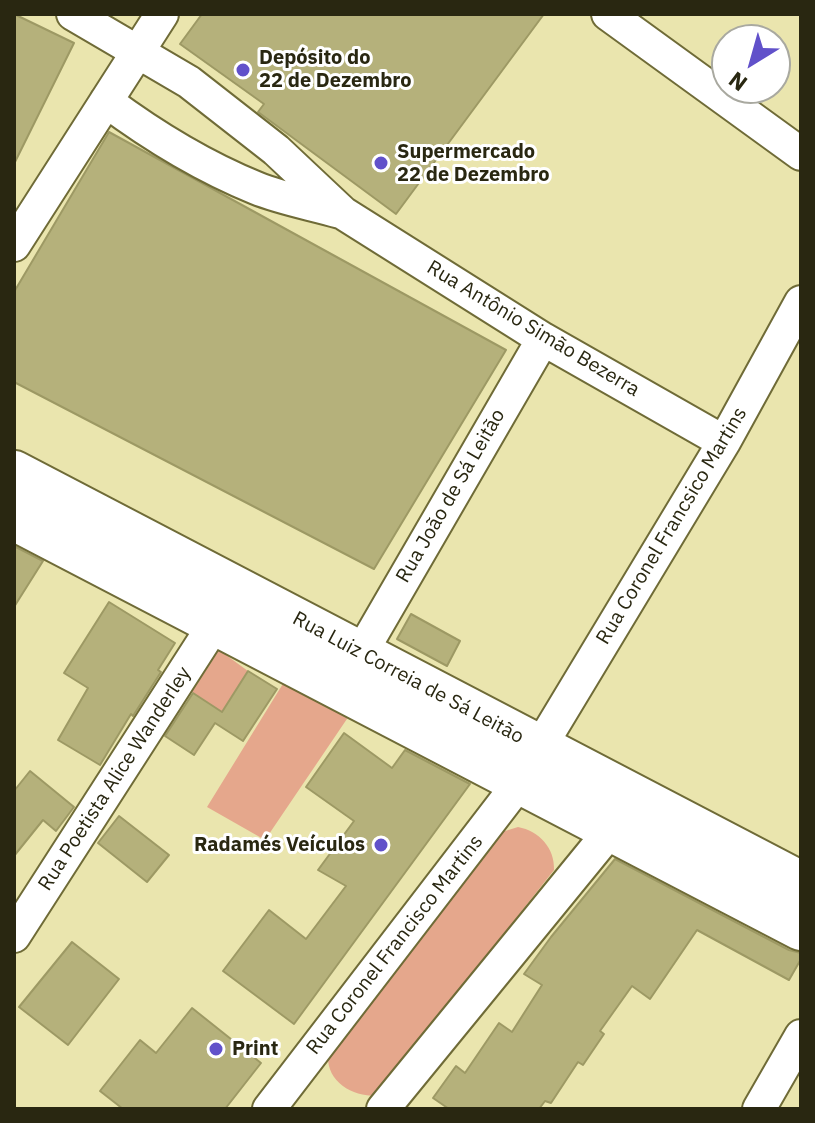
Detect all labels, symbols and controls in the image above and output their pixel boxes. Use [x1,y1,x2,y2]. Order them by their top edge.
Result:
north arrow [711,24,791,104]
place label: Depósito do 22 de Dezembro [259,46,412,93]
marker: Depósito do 22 de Dezembro [234,61,252,79]
text: N [722,66,753,98]
place label: Supermercado 22 de Dezembro [397,140,550,187]
marker: Supermercado 22 de Dezembro [372,154,390,172]
street label: Rua Antônio Simão Bezerra [422,256,644,402]
street label: Rua Coronel Francsico Martins [592,403,752,649]
street label: Rua João de Sá Leitão [391,405,511,587]
street label: Rua Luiz Correia de Sá Leitão [288,607,528,749]
street label: Rua Poetista Alice Wanderley [34,662,196,896]
street label: Rua Coronel Francisco Martins [302,830,488,1060]
place label: Radamés Veículos [194,833,365,857]
marker: Radamés Veículos [372,836,390,854]
place label: Print [232,1037,278,1061]
marker: Print [207,1040,225,1058]

